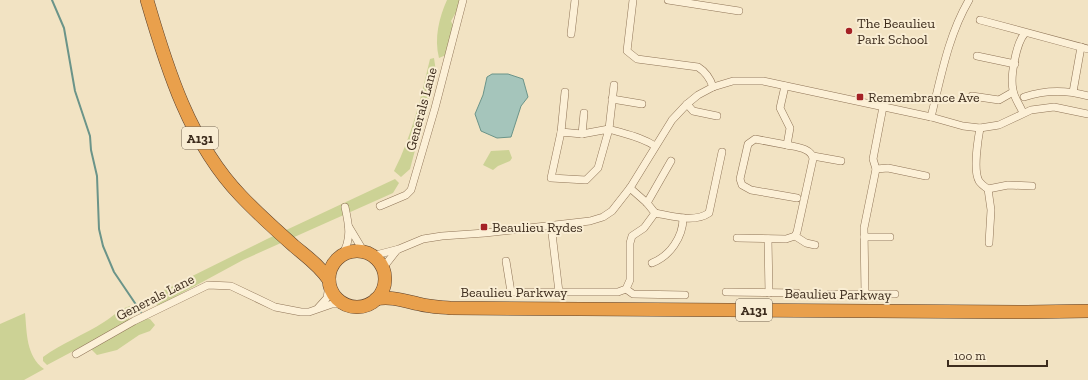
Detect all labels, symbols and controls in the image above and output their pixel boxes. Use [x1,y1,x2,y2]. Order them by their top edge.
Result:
place label: The Beaulieu Park School [857,15,935,48]
marker: The Beaulieu Park School [844,26,854,36]
street label: Generals Lane [402,65,441,153]
place label: Remembrance Ave [868,89,980,106]
marker: Remembrance Ave [855,92,865,102]
road number: A131 [182,127,218,149]
place label: Beaulieu Rydes [492,219,583,236]
marker: Beaulieu Rydes [479,222,489,232]
street label: Generals Lane [113,270,198,324]
street label: Beaulieu Parkway [460,284,568,301]
street label: Beaulieu Parkway [784,285,892,304]
road number: A131 [736,299,772,321]
scale bar [948,342,1047,368]
text: 100 m [954,349,986,363]

